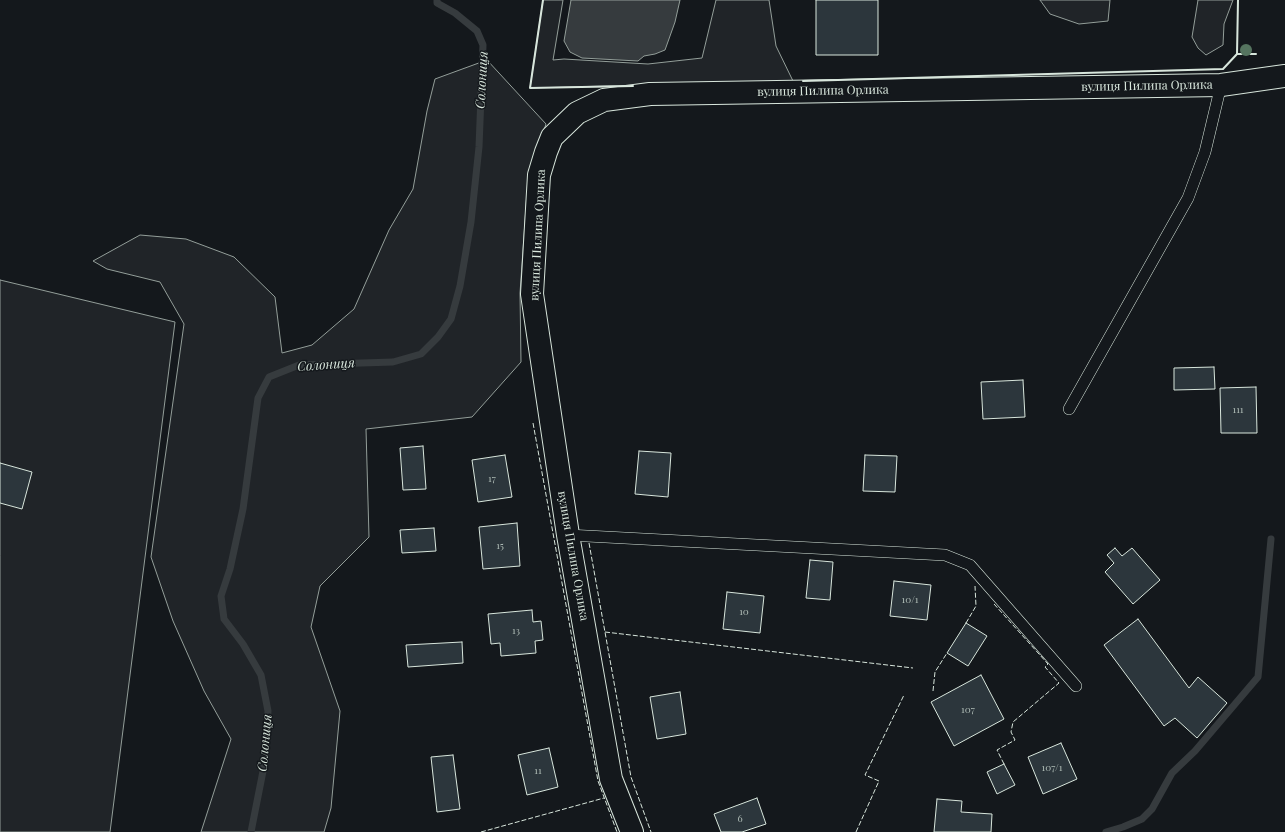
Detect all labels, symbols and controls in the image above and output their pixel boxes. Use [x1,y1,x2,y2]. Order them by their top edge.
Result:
water label: Солониця [473,51,491,109]
street label: вулиця Пилипа Орлика [1081,78,1213,94]
street label: вулиця Пилипа Орлика [757,83,889,99]
street label: вулиця Пилипа Орлика [527,169,549,301]
water label: Солониця [297,355,355,375]
house number: 111 [1232,404,1244,416]
house number: 17 [488,473,496,485]
street label: вулиця Пилипа Орлика [554,490,592,622]
house number: 15 [496,540,504,552]
house number: 10/1 [901,594,919,606]
house number: 10 [739,606,749,618]
house number: 13 [512,625,520,637]
house number: 107 [961,704,975,716]
water label: Солониця [255,714,275,772]
house number: 107/1 [1041,762,1063,774]
house number: 11 [534,765,542,777]
house number: 6 [737,813,743,825]

